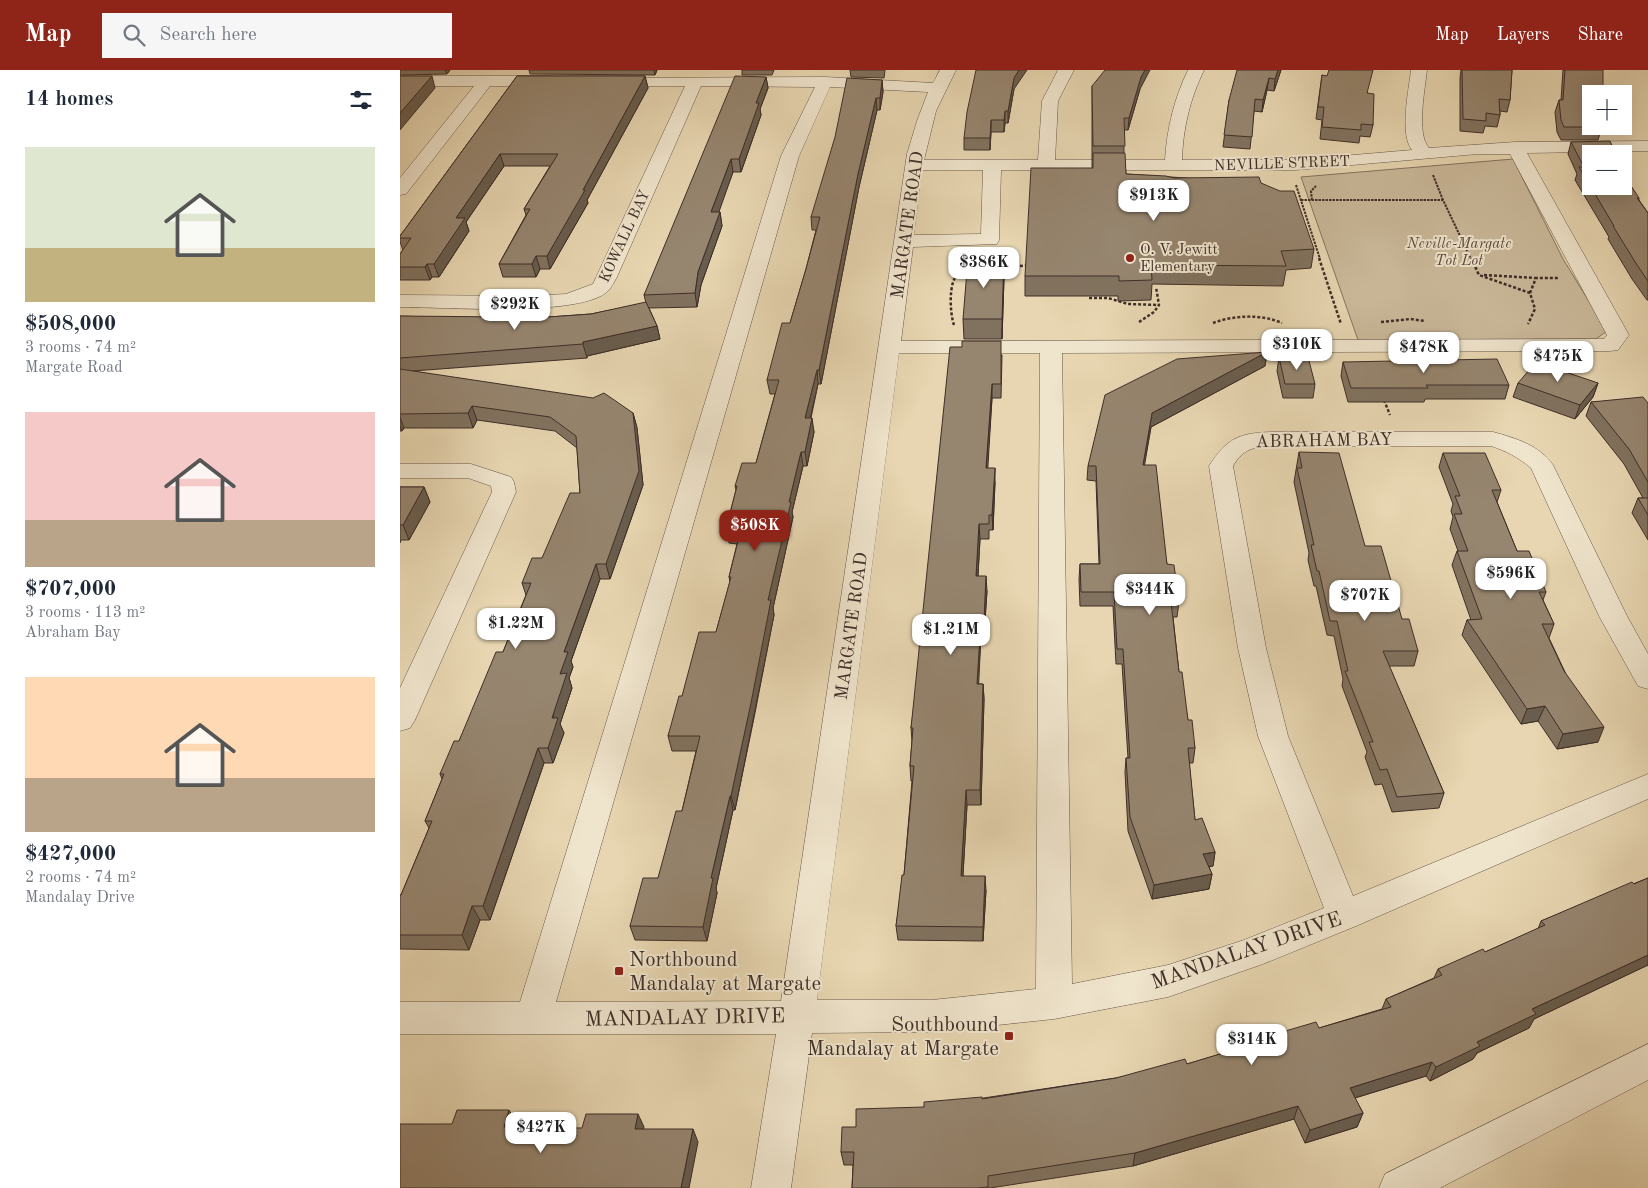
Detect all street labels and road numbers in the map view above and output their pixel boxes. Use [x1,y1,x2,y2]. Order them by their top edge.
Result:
street label: MARGATE ROAD [889,150,927,300]
street label: NEVILLE STREET [1214,155,1350,174]
street label: KOWALL BAY [597,188,653,285]
street label: ABRAHAM BAY [1255,431,1393,451]
street label: MARGATE ROAD [833,551,871,701]
street label: MANDALAY DRIVE [1148,909,1344,994]
street label: MANDALAY DRIVE [585,1006,785,1031]

